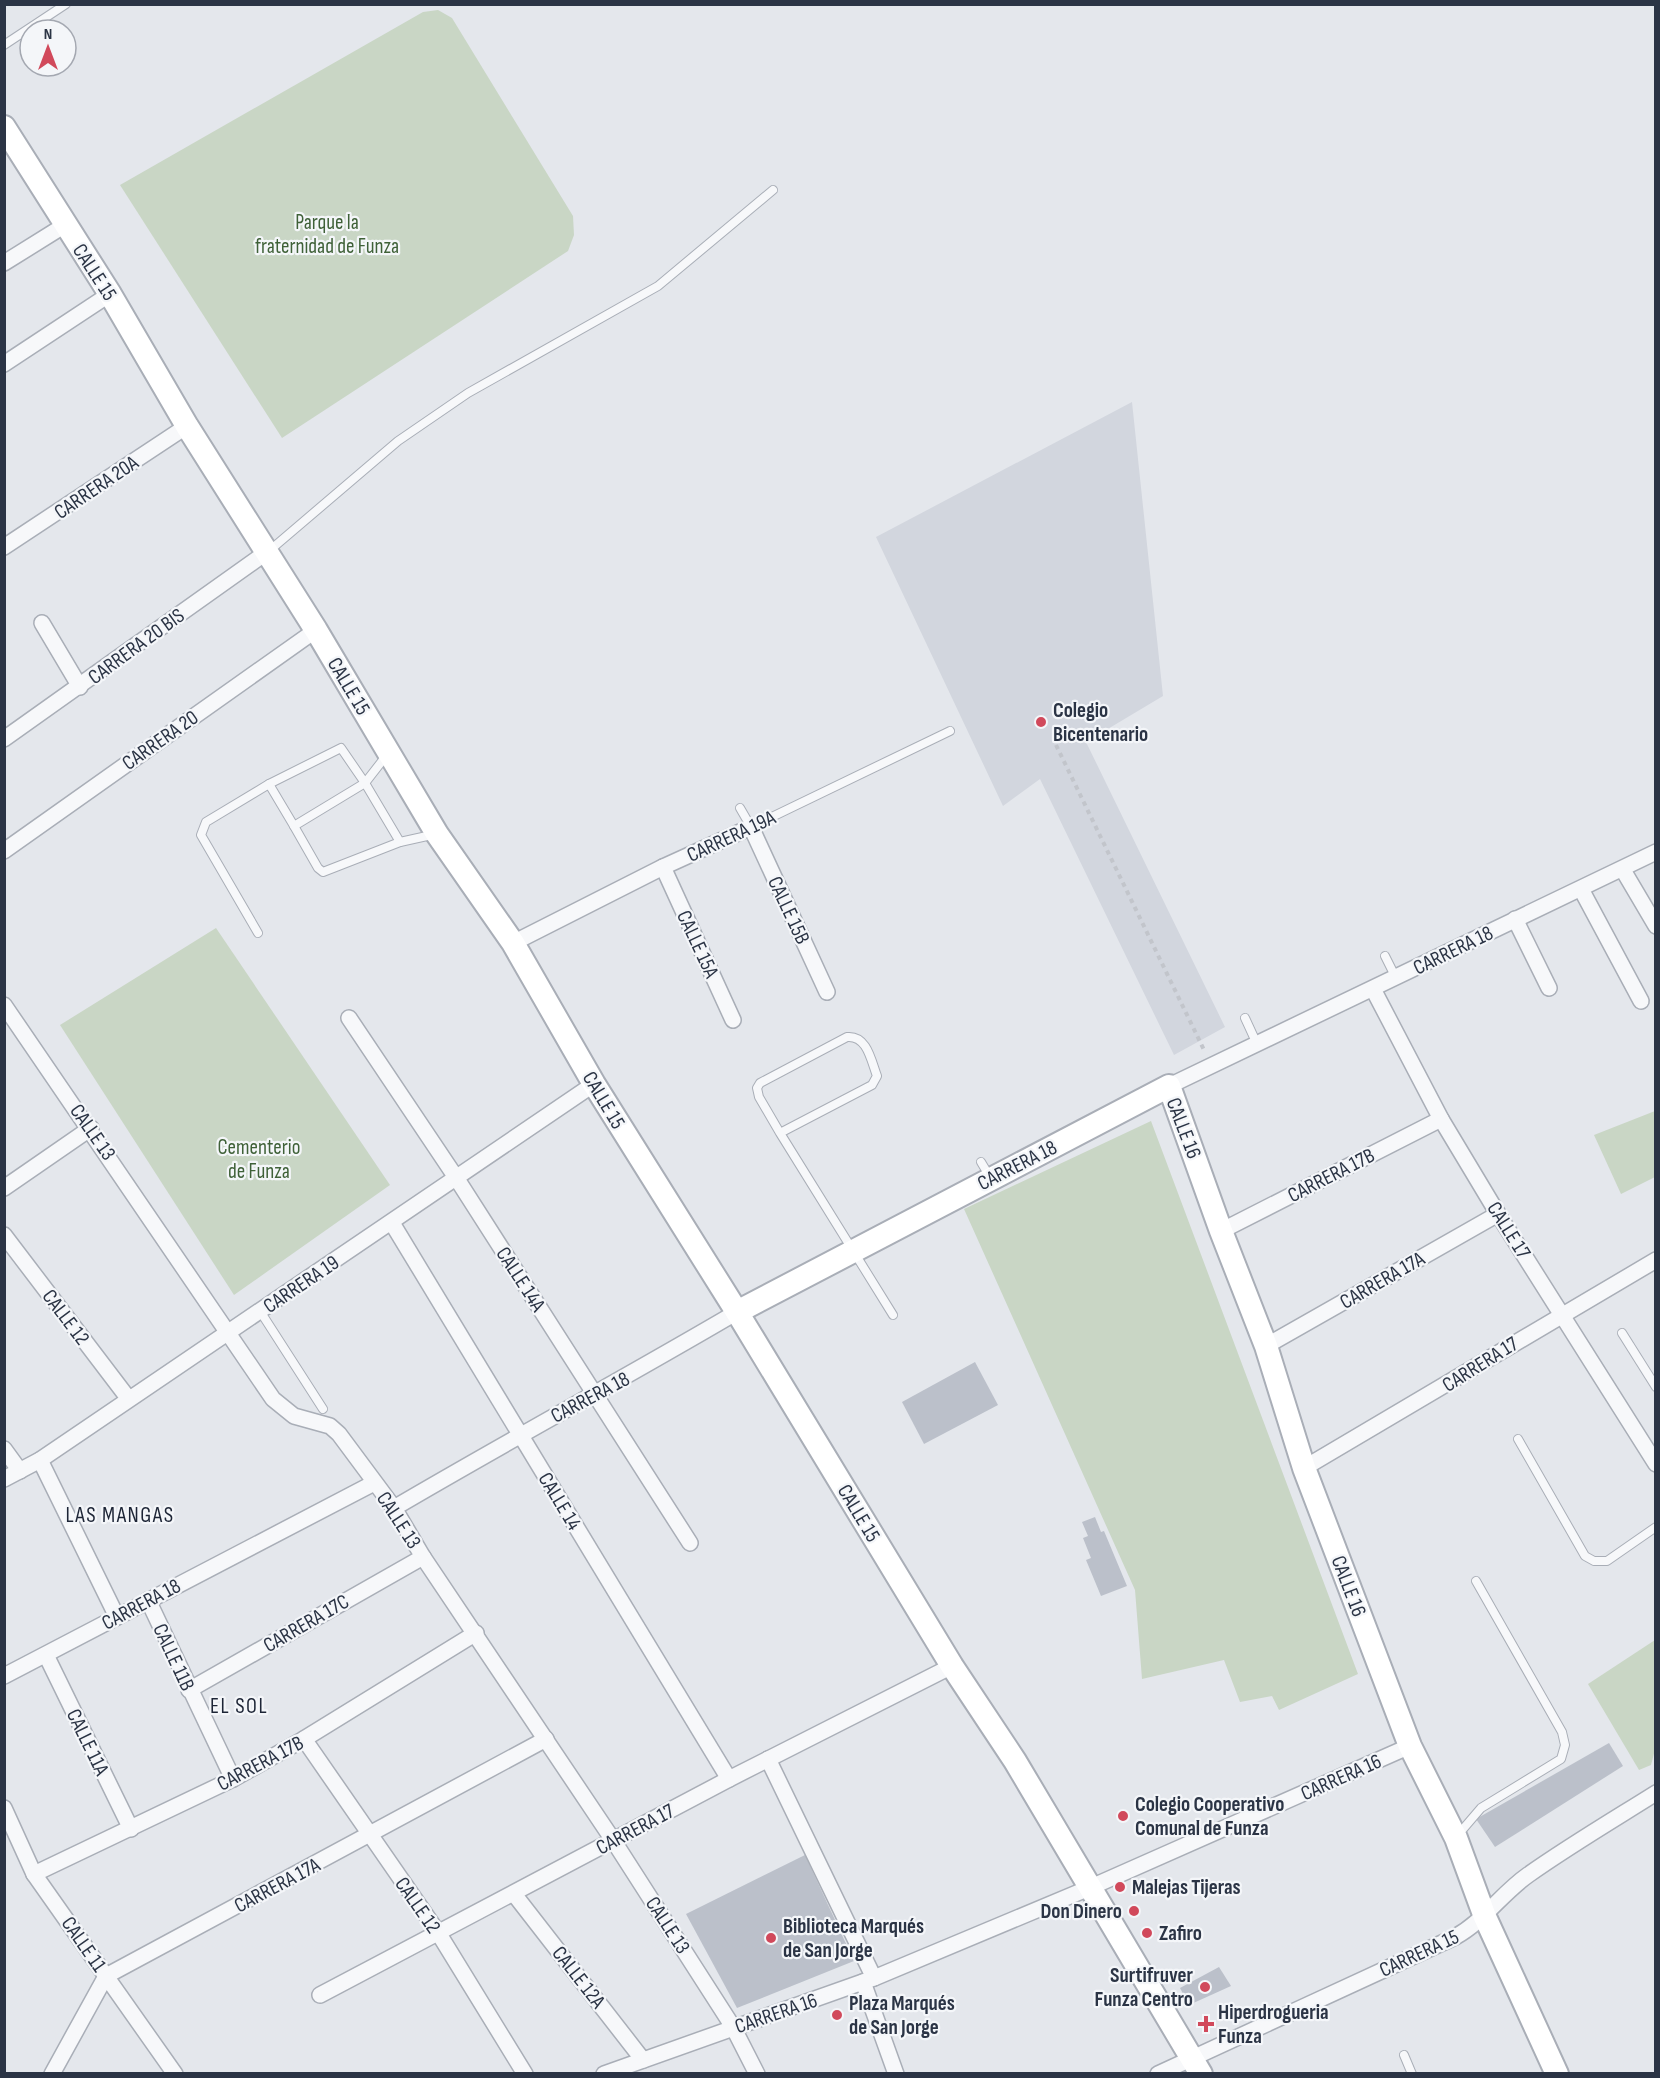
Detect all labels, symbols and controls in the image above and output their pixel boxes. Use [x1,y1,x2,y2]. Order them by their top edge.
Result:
north arrow [18,18,78,78]
text: N [44,25,52,44]
park label: Parque la fraternidad de Funza [255,210,399,259]
street label: CALLE 15 [67,239,122,305]
street label: CARRERA 20A [50,450,144,525]
street label: CARRERA 20 BIS [83,603,189,690]
street label: CALLE 15 [322,653,375,719]
place label: Colegio Bicentenario [1053,698,1148,747]
street label: CARRERA 20 [117,705,203,776]
marker: Colegio Bicentenario [1034,715,1048,729]
street label: CARRERA 19A [683,805,780,868]
street label: CALLE 15B [762,872,815,948]
street label: CALLE 15A [671,907,724,983]
street label: CARRERA 18 [1409,920,1497,980]
street label: CALLE 15 [577,1067,630,1133]
street label: CALLE 16 [1161,1094,1207,1162]
street label: CALLE 13 [64,1099,121,1165]
park label: Cementerio de Funza [218,1135,300,1184]
street label: CARRERA 18 [973,1135,1061,1196]
street label: CARRERA 17B [1284,1143,1379,1208]
street label: CALLE 17 [1481,1197,1536,1264]
street label: CALLE 14A [491,1242,551,1317]
street label: CARRERA 17A [1336,1246,1430,1315]
street label: CARRERA 19 [259,1250,344,1319]
street label: CALLE 12 [37,1285,95,1350]
street label: CARRERA 17 [1438,1331,1523,1398]
street label: CARRERA 18 [547,1366,634,1429]
street label: CALLE 14 [533,1468,587,1535]
street label: CALLE 15 [832,1480,885,1546]
street label: CALLE 13 [371,1487,426,1553]
district label: LAS MANGAS [65,1502,175,1529]
street label: CALLE 16 [1326,1552,1372,1620]
street label: CARRERA 18 [98,1573,185,1636]
street label: CARRERA 17C [259,1589,354,1658]
street label: CALLE 11B [147,1620,200,1695]
district label: EL SOL [210,1693,268,1720]
street label: CALLE 11A [61,1705,115,1780]
street label: CARRERA 17B [213,1730,308,1797]
street label: CARRERA 16 [1297,1749,1385,1806]
place label: Colegio Cooperativo Comunal de Funza [1135,1792,1284,1841]
street label: CARRERA 17 [592,1798,679,1860]
marker: Colegio Cooperativo Comunal de Funza [1116,1809,1130,1823]
street label: CARRERA 17A [230,1852,325,1918]
street label: CALLE 12 [389,1872,446,1938]
place label: Malejas Tijeras [1132,1875,1241,1900]
marker: Malejas Tijeras [1113,1880,1127,1894]
street label: CALLE 13 [640,1892,695,1958]
place label: Don Dinero [1040,1899,1122,1924]
marker: Don Dinero [1127,1904,1141,1918]
street label: CALLE 11 [56,1912,112,1977]
place label: Biblioteca Marqués de San Jorge [783,1914,924,1963]
place label: Zafiro [1159,1921,1202,1946]
street label: CARRERA 15 [1375,1924,1463,1983]
marker: Zafiro [1140,1926,1154,1940]
marker: Biblioteca Marqués de San Jorge [764,1931,778,1945]
street label: CALLE 12A [547,1941,611,2014]
place label: Surtifruver Funza Centro [1095,1963,1193,2012]
marker: Surtifruver Funza Centro [1198,1980,1212,1994]
street label: CARRERA 16 [732,1988,821,2039]
place label: Plaza Marqués de San Jorge [849,1991,955,2040]
place label: Hiperdrogueria Funza [1218,2000,1329,2049]
marker: Plaza Marqués de San Jorge [830,2008,844,2022]
marker: Hiperdrogueria Funza [1199,2017,1213,2031]

